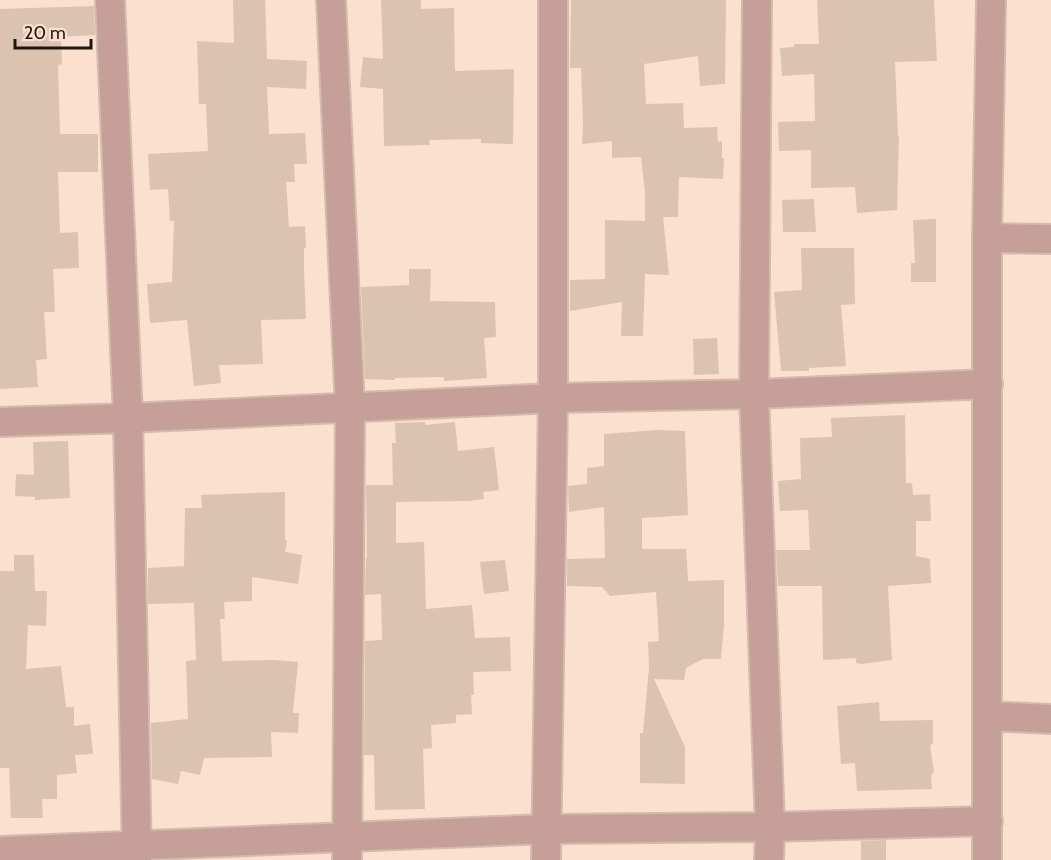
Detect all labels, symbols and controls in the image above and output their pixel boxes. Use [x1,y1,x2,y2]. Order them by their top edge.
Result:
scale bar [15,12,92,50]
text: 20 m [24,22,66,44]

